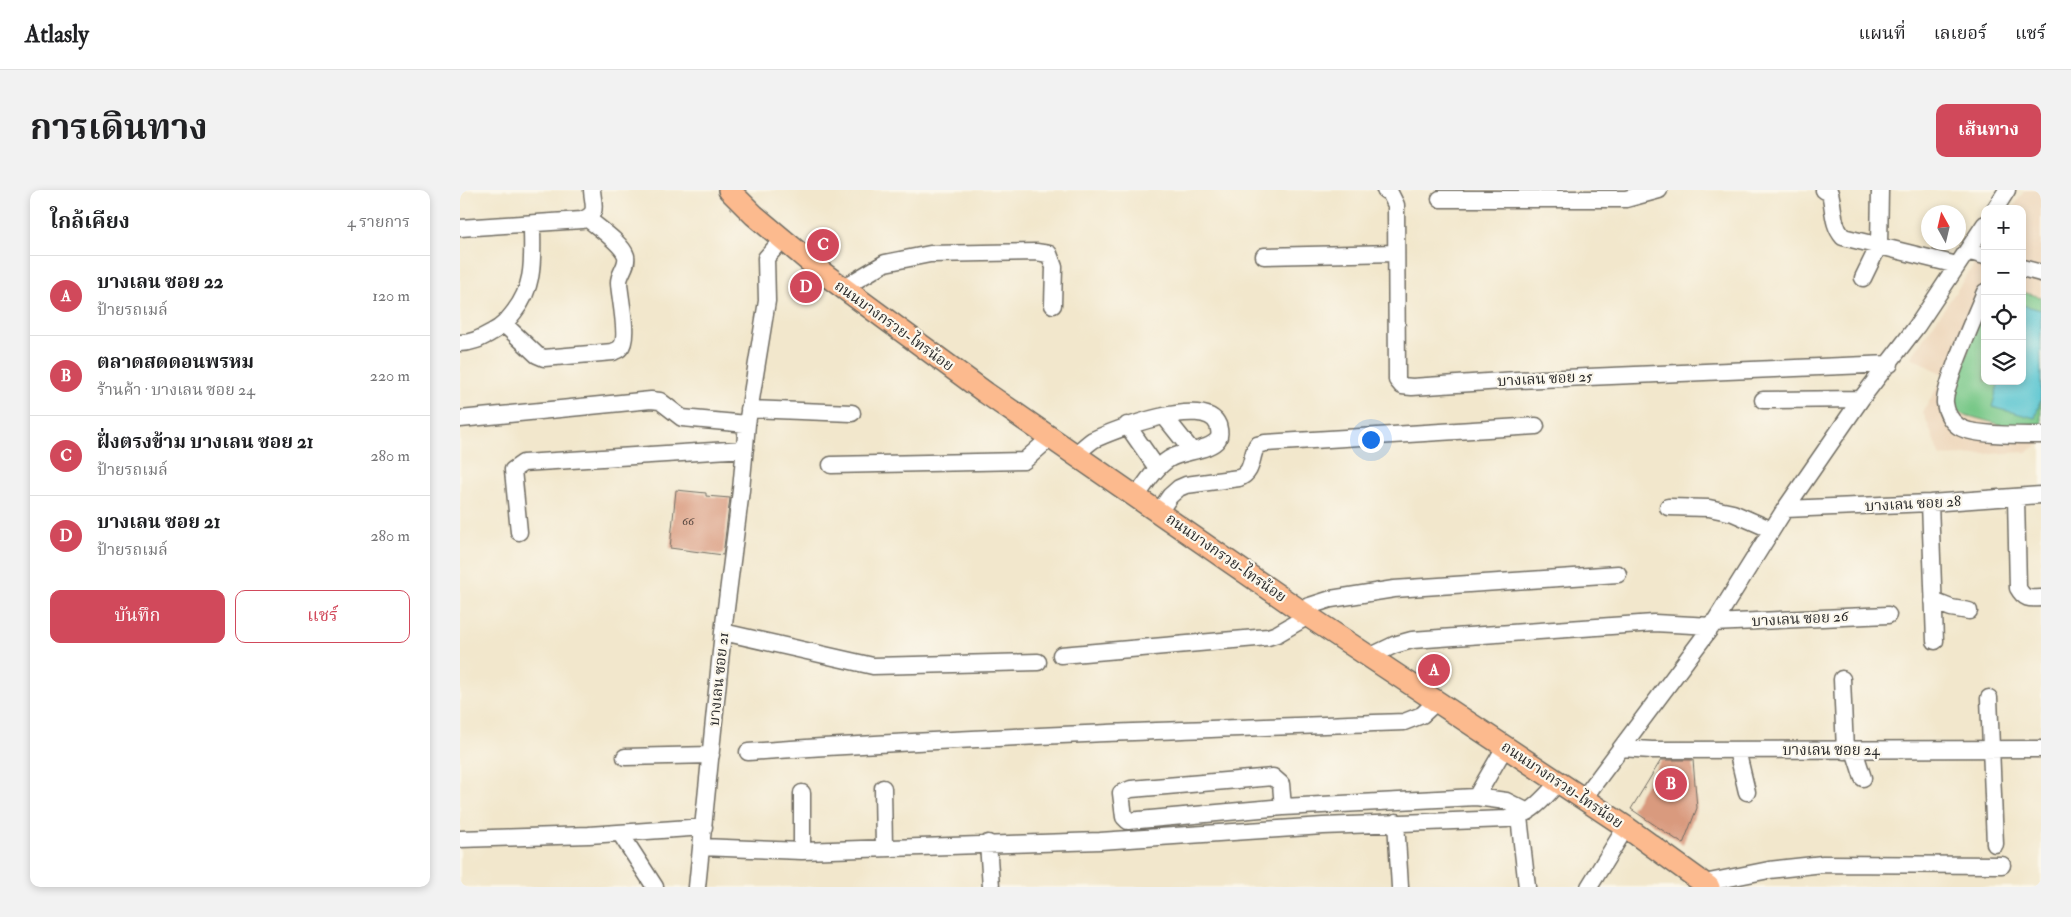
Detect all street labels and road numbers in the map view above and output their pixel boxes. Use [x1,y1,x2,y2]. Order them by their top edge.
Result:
street label: ถนนบางกรวย-ไทรน้อย [831,275,959,376]
street label: บางเลน ซอย 25 [1497,367,1594,391]
street label: บางเลน ซอย 28 [1865,492,1961,516]
street label: ถนนบางกรวย-ไทรน้อย [1162,508,1291,607]
street label: บางเลน ซอย 26 [1751,607,1850,631]
street label: บางเลน ซอย 21 [705,631,733,727]
street label: ถนนบางกรวย-ไทรน้อย [1497,736,1628,833]
street label: บางเลน ซอย 24 [1782,741,1880,760]

